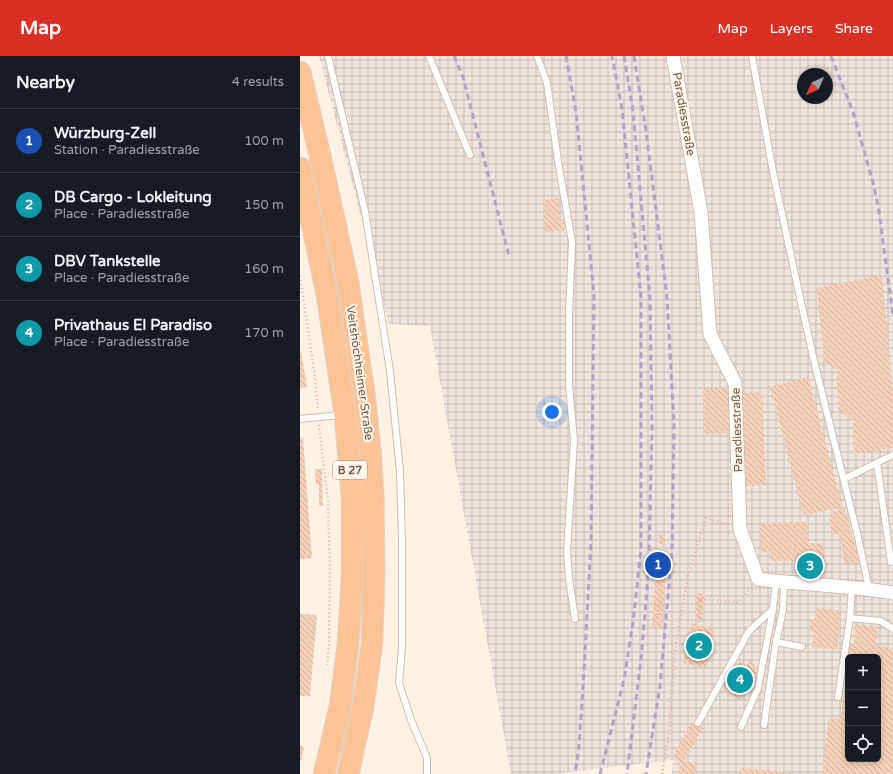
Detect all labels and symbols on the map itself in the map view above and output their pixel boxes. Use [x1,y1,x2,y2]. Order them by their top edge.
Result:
north arrow [797,68,833,104]
street label: Paradiesstraße [670,71,698,157]
street label: Veitshöchheimer Straße [344,305,376,441]
street label: Paradiesstraße [729,387,745,473]
your location [542,402,562,422]
road number: B 27 [333,461,367,479]
pin: 1 [645,550,671,580]
pin: 3 [797,551,823,581]
pin: 2 [686,631,712,661]
pin: 4 [727,665,753,695]

